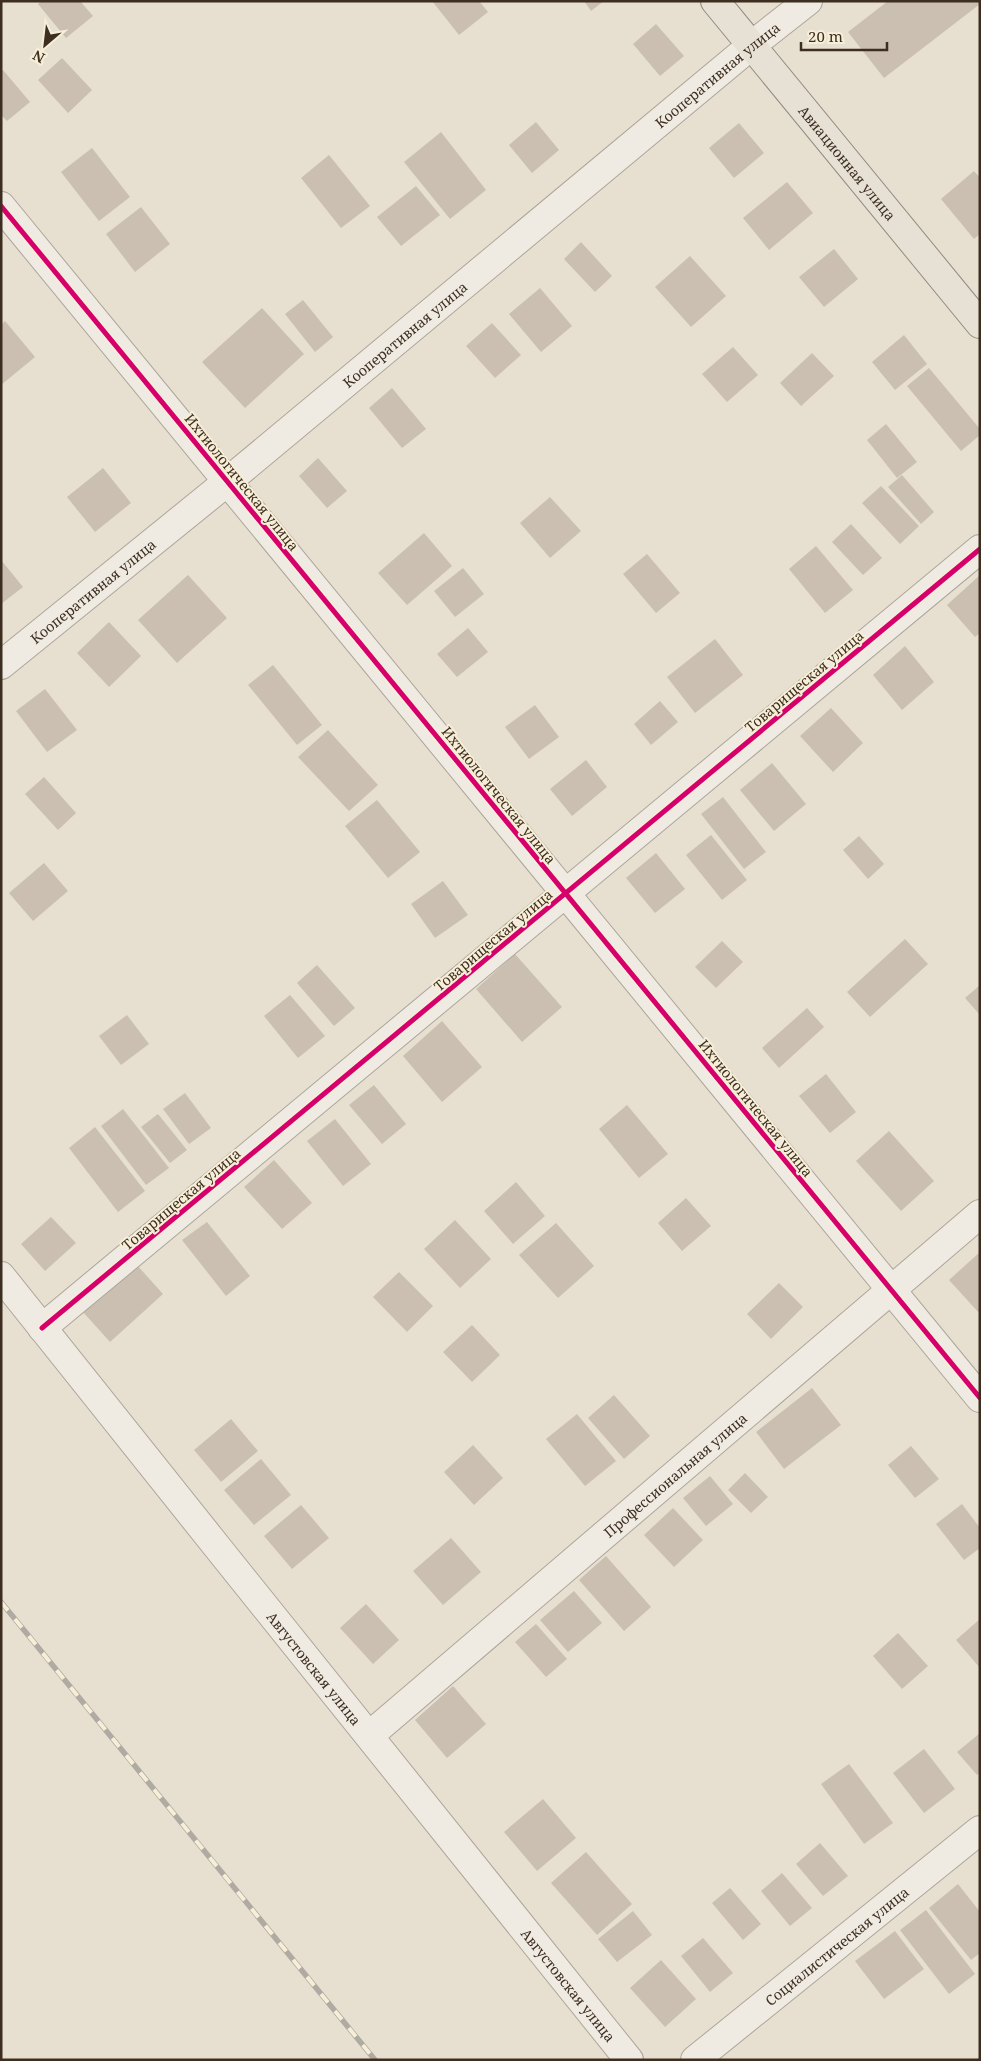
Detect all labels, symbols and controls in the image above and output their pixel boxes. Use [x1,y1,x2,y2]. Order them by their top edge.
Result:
street label: Кооперативная улица [650,17,783,132]
north arrow [20,20,70,70]
scale bar [801,20,887,52]
text: 20 m [808,26,843,46]
text: N [29,46,48,68]
street label: Авиационная улица [795,101,900,224]
street label: Кооперативная улица [338,277,471,391]
street label: Ихтиологическая улица [181,409,303,555]
street label: Кооперативная улица [26,534,160,647]
street label: Товарищеская улица [741,626,867,736]
street label: Ихтиологическая улица [438,722,560,868]
street label: Товарищеская улица [430,885,556,995]
street label: Ихтиологическая улица [695,1035,817,1181]
street label: Товарищеская улица [118,1144,244,1254]
street label: Профессиональная улица [599,1408,751,1541]
street label: Августовская улица [263,1607,366,1729]
street label: Социалистическая улица [761,1882,912,2009]
street label: Августовская улица [517,1924,620,2045]

